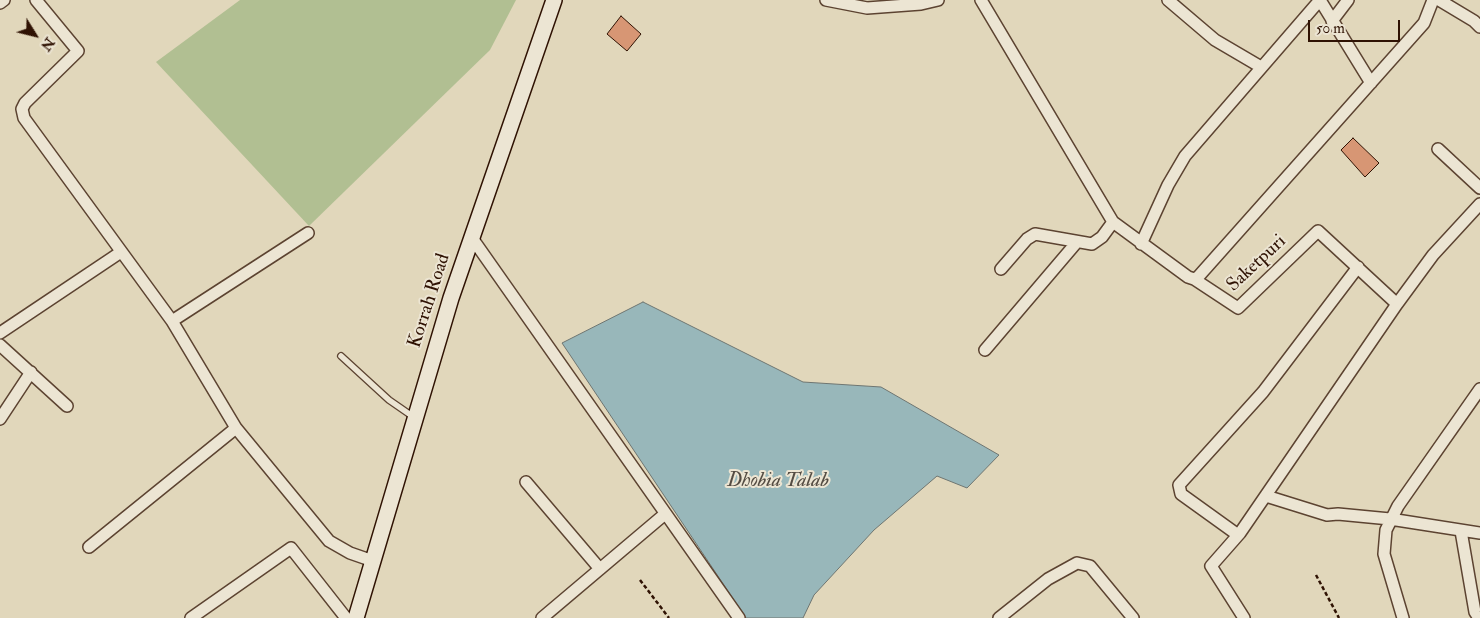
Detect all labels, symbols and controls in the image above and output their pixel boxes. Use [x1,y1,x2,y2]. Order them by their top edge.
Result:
north arrow [10,10,60,60]
scale bar [1310,10,1402,42]
text: 50 m [1316,19,1345,38]
text: N [37,34,58,54]
street label: Saketpuri [1223,231,1291,297]
street label: Korrah Road [404,251,456,351]
water label: Dhobia Talab [727,470,829,494]

